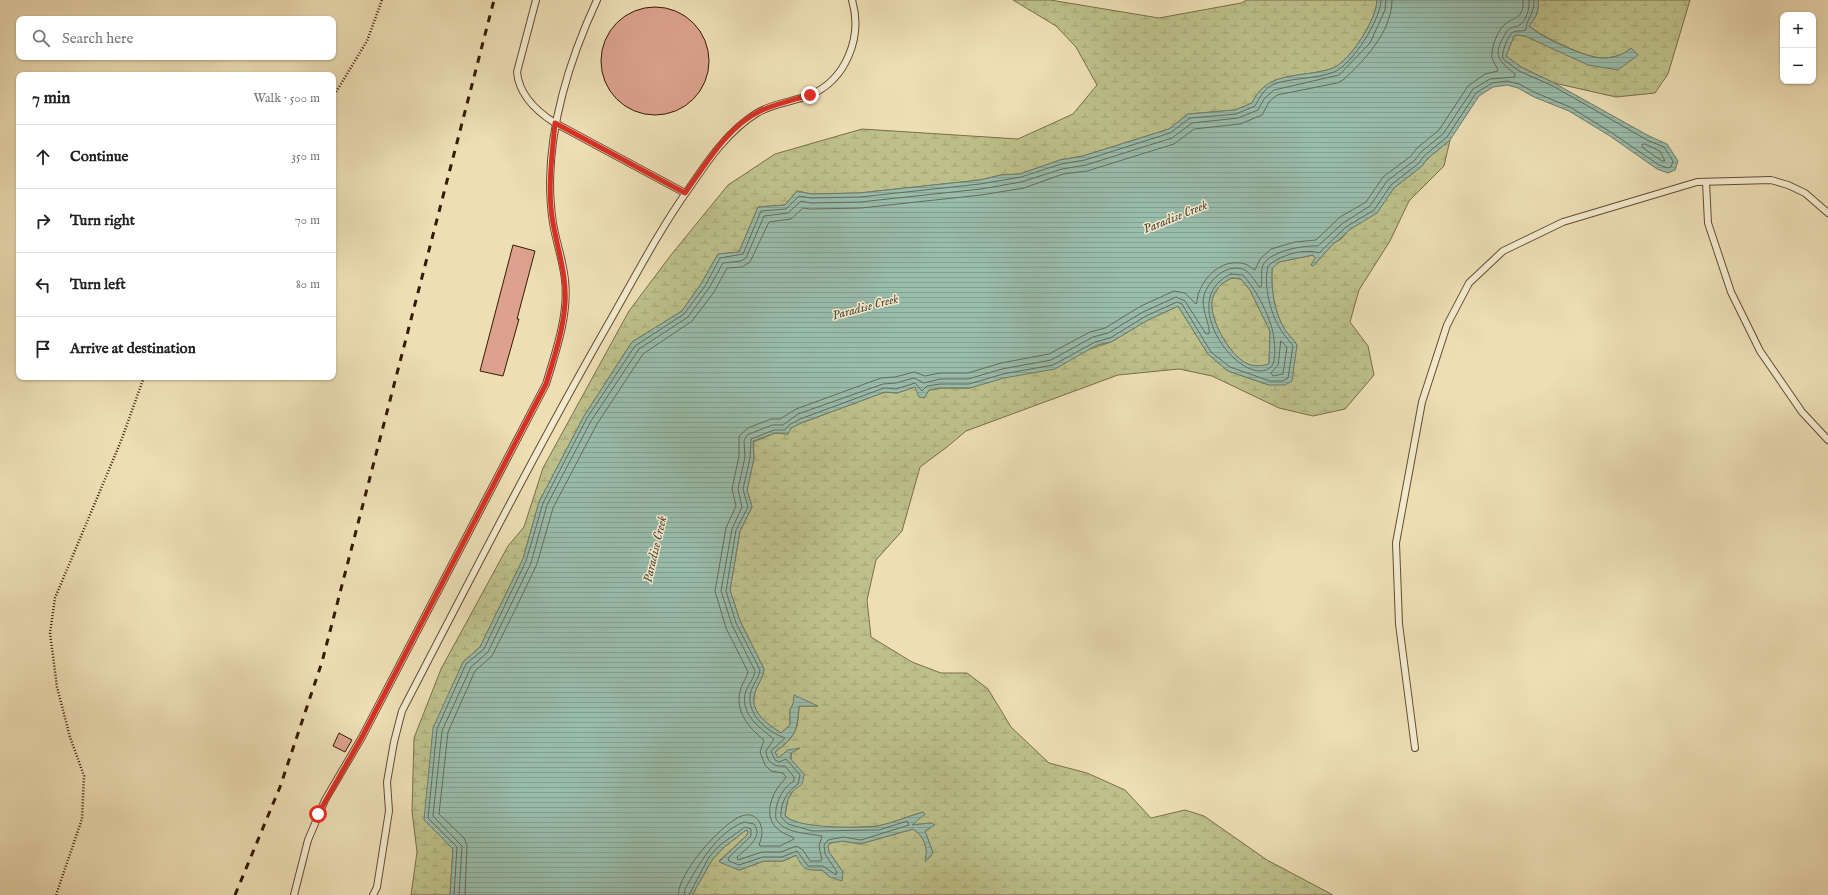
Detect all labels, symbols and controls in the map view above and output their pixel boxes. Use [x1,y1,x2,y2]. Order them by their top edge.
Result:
map controls [1780,12,1816,84]
button: + [1780,12,1816,48]
search box [16,16,336,60]
icon: search [30,27,52,49]
text: Search here [62,29,133,48]
button: − [1780,48,1816,84]
route end [801,86,819,104]
text: 7 min [32,88,70,109]
text: Walk · 500 m [253,90,320,107]
icon: ahead [32,146,54,168]
text: Continue [70,147,128,166]
text: 350 m [291,148,320,165]
water label: Paradise Creek [1141,196,1211,238]
icon: right [32,210,54,232]
text: Turn right [70,211,135,230]
text: 70 m [295,212,320,229]
icon: left [32,274,54,296]
text: Turn left [70,275,126,294]
text: 80 m [296,276,320,293]
water label: Paradise Creek [830,290,901,324]
icon: arrive [32,338,54,360]
text: Arrive at destination [70,339,196,358]
water label: Paradise Creek [640,514,672,584]
route start [309,805,327,823]

